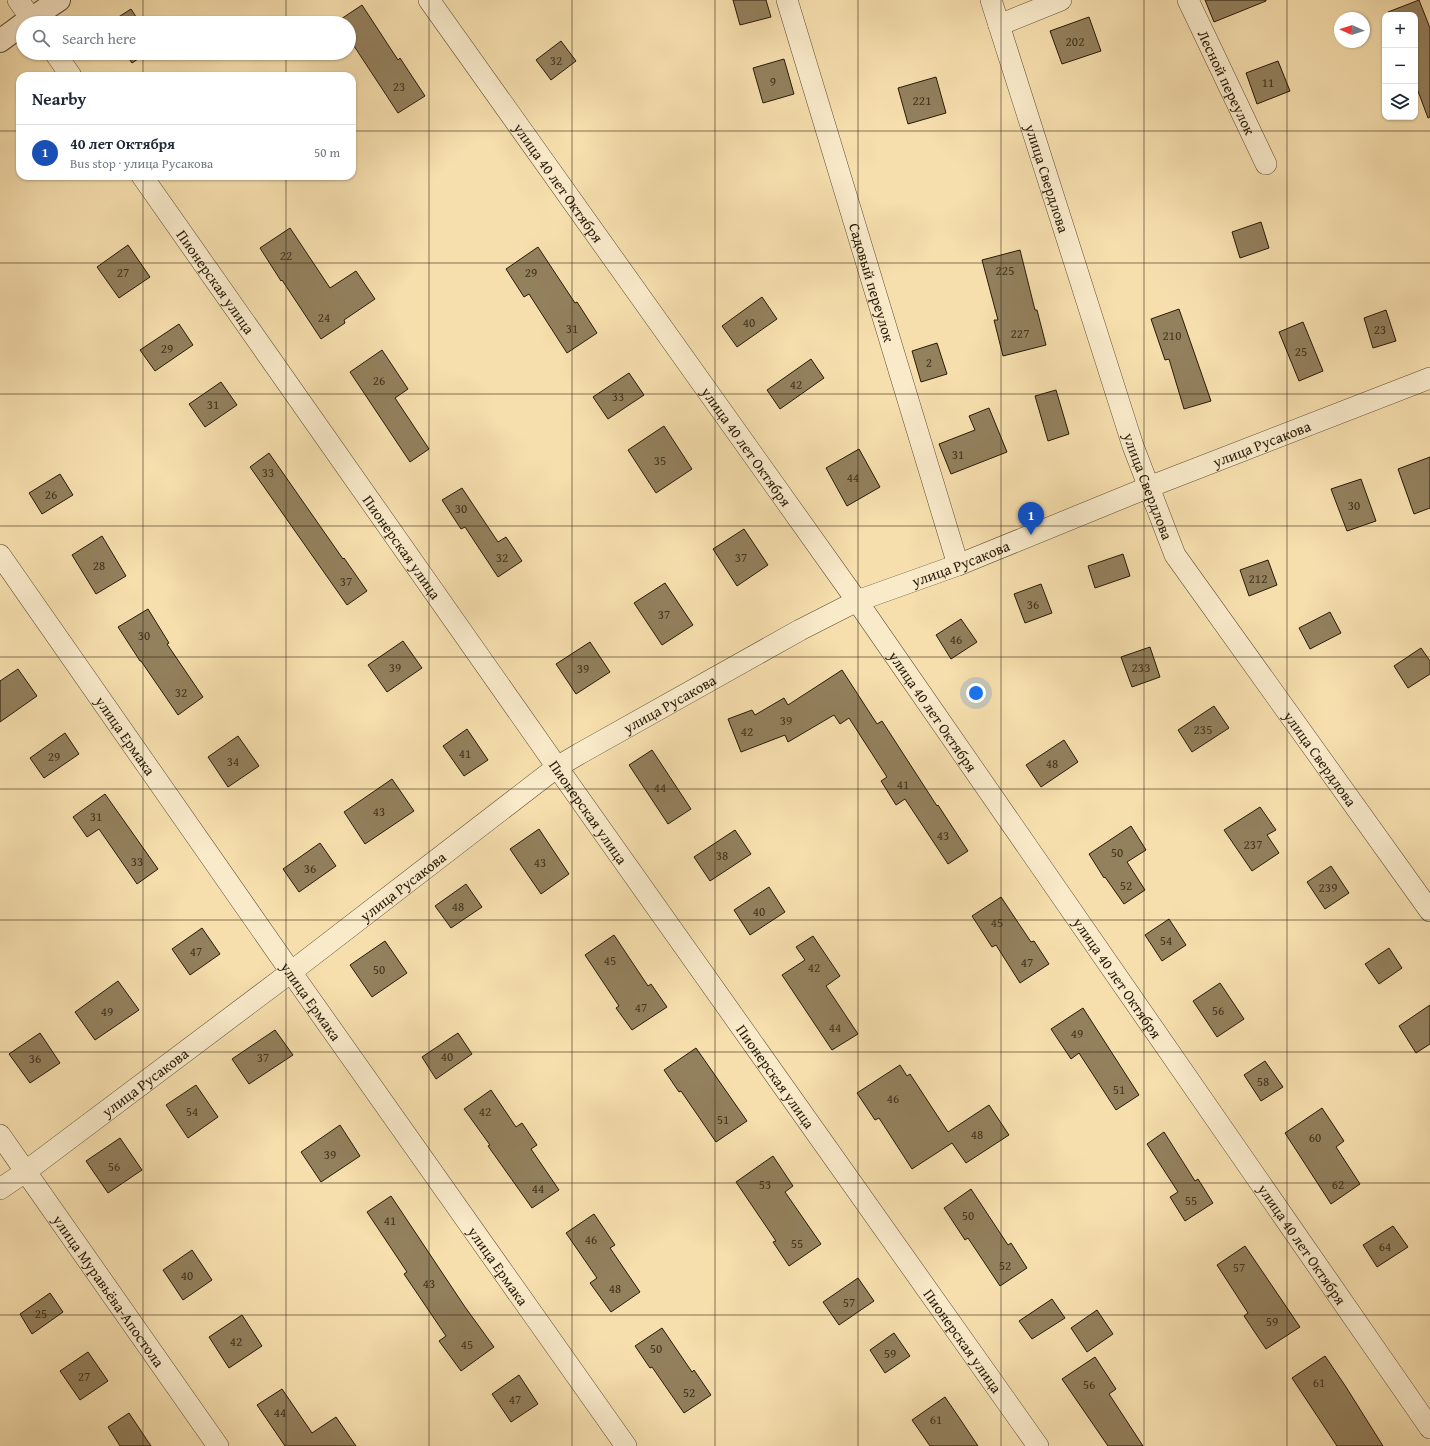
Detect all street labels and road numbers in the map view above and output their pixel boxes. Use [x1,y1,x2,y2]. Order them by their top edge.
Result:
street label: Лесной переулок [1193,26,1261,138]
street label: улица 40 лет Октября [508,117,609,247]
street label: улица Свердлова [1020,120,1075,236]
street label: Садовый переулок [845,220,900,345]
street label: Пионерская улица [172,225,261,339]
street label: улица 40 лет Октября [696,381,797,511]
street label: улица Русакова [1209,415,1314,472]
street label: улица Свердлова [1119,429,1179,543]
street label: Пионерская улица [358,490,447,604]
street label: улица Русакова [908,534,1013,592]
street label: улица 40 лет Октября [884,646,983,776]
street label: улица Русакова [618,668,720,738]
street label: улица Ермака [90,691,161,780]
street label: улица Свердлова [1279,705,1363,811]
street label: Пионерская улица [545,755,633,869]
street label: улица Русакова [355,846,451,926]
street label: улица 40 лет Октября [1068,912,1167,1043]
street label: улица Ермака [276,956,347,1045]
street label: Пионерская улица [732,1020,821,1133]
street label: улица Русакова [96,1042,193,1122]
street label: улица 40 лет Октября [1253,1178,1352,1309]
street label: улица Муравьёва-Апостола [48,1209,170,1372]
street label: улица Ермака [463,1221,534,1310]
street label: Пионерская улица [919,1284,1008,1398]

